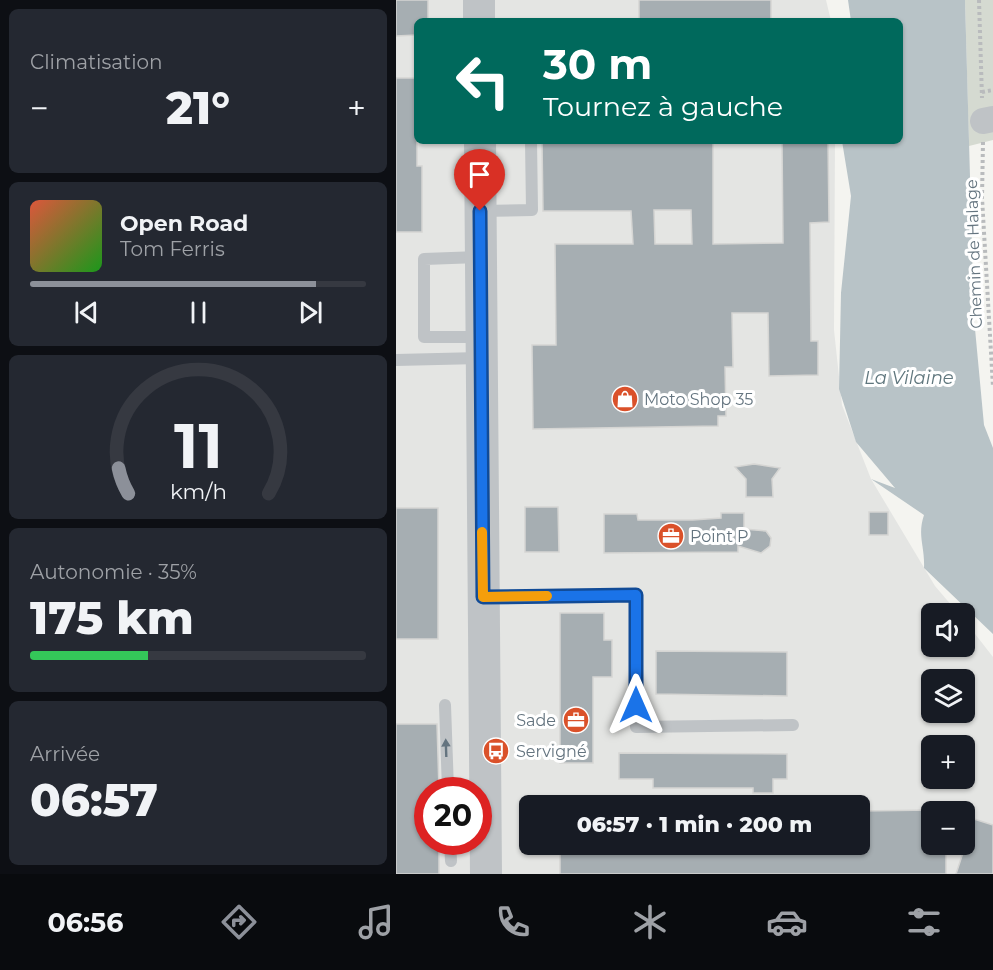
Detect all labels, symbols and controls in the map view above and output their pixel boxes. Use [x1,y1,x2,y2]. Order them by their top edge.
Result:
text: 30 m [543,38,652,90]
icon: left [444,42,522,120]
text: Climatisation [30,50,163,74]
text: 21° [166,80,230,135]
text: − [30,88,49,128]
text: + [347,88,366,128]
text: Tournez à gauche [543,90,783,123]
pin [454,149,505,211]
icon: arrive [463,158,496,191]
street label: Chemin de Halage [962,179,986,329]
text: Open Road [120,210,248,237]
text: Tom Ferris [120,237,225,261]
icon: previous [70,296,103,329]
icon: pause [182,296,215,329]
icon: next [294,296,327,329]
water label: La Vilaine [864,367,954,389]
shop icon: Moto Shop 35 [610,384,640,414]
place label: Moto Shop 35 [644,390,753,409]
text: 11 [174,408,222,484]
text: km/h [169,478,227,504]
office icon: Point P [656,521,686,551]
place label: Point P [690,527,749,546]
text: Autonomie · 35% [30,560,197,584]
text: 175 km [30,590,194,645]
map controls [921,603,975,855]
button: sound [921,603,975,657]
button: layers [921,669,975,723]
position arrow [604,673,668,737]
office icon: Sade [561,705,591,735]
place label: Sade [516,711,556,730]
button: + [921,735,975,789]
bus stop icon: Servigné [481,736,511,766]
one-way arrow [442,738,451,757]
text: Arrivée [30,742,100,766]
place label: Servigné [516,742,587,761]
text: 06:57 [30,772,158,827]
speed limit sign: 20 [414,777,492,855]
button: − [921,801,975,855]
text: 06:57 · 1 min · 200 m [577,811,812,838]
icon: directions [218,901,260,943]
icon: music [355,901,397,943]
icon: phone [492,901,534,943]
icon: climate [629,901,671,943]
icon: car [766,901,808,943]
icon: filters [903,901,945,943]
text: 06:56 [48,906,123,939]

